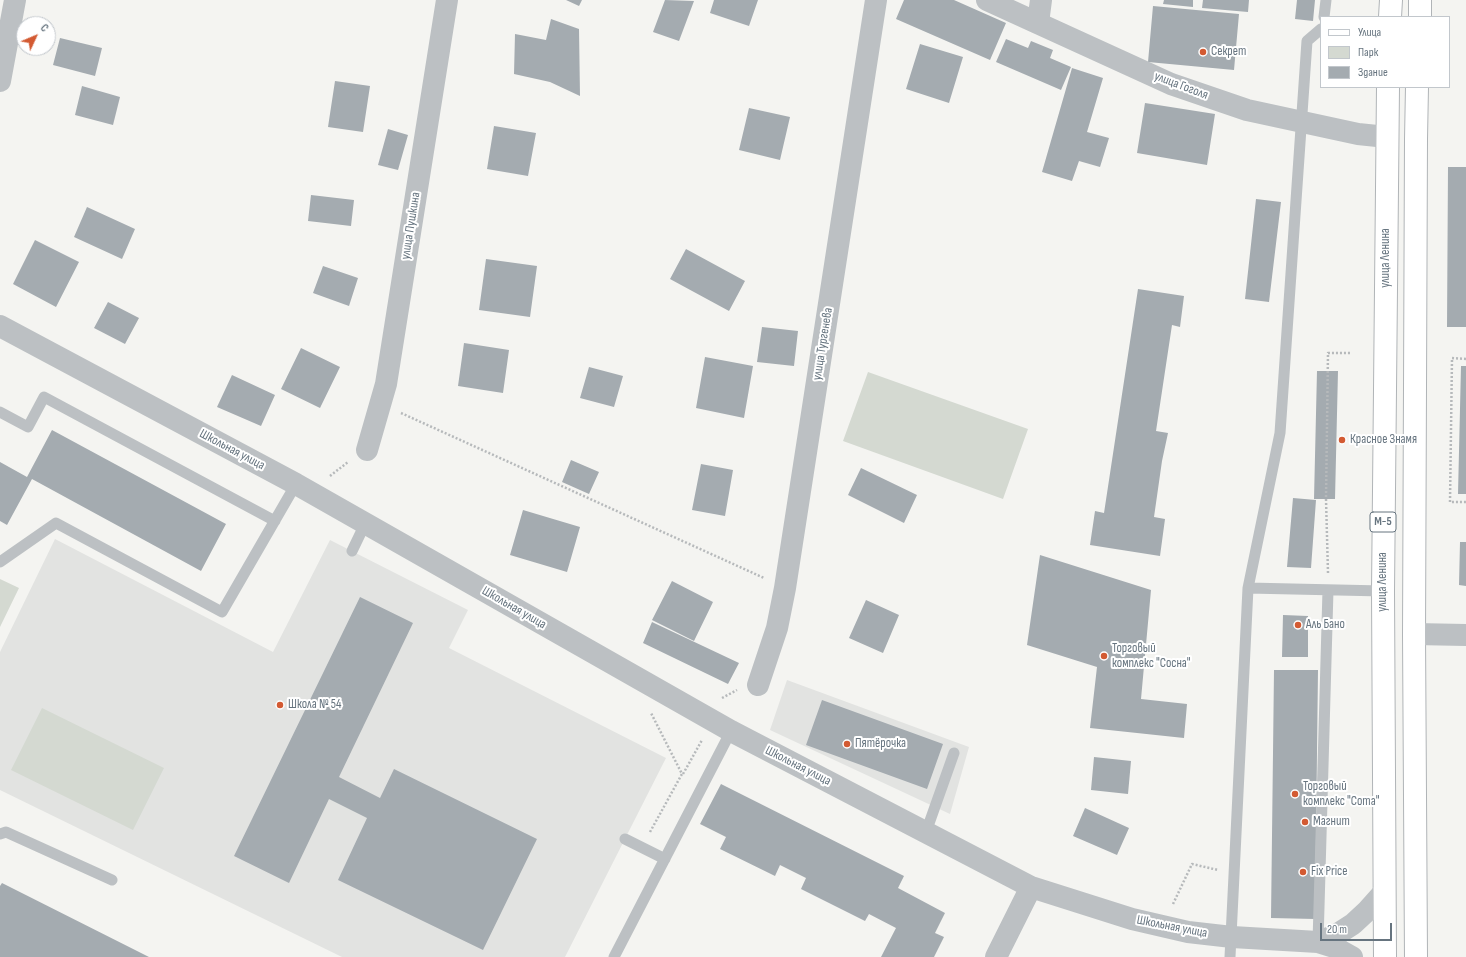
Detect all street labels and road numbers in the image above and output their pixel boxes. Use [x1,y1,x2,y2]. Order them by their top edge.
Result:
street label: улица Гоголя [1152,69,1210,103]
street label: улица Пушкина [398,191,424,261]
street label: улица Ленина [1378,228,1394,288]
street label: улица Тургенева [810,306,836,382]
street label: Школьная улица [197,426,267,474]
road number: М-5 [1370,512,1396,532]
street label: улица Ленина [1375,552,1391,612]
street label: Школьная улица [479,583,549,633]
street label: Школьная улица [763,743,833,789]
street label: Школьная улица [1135,913,1209,941]

